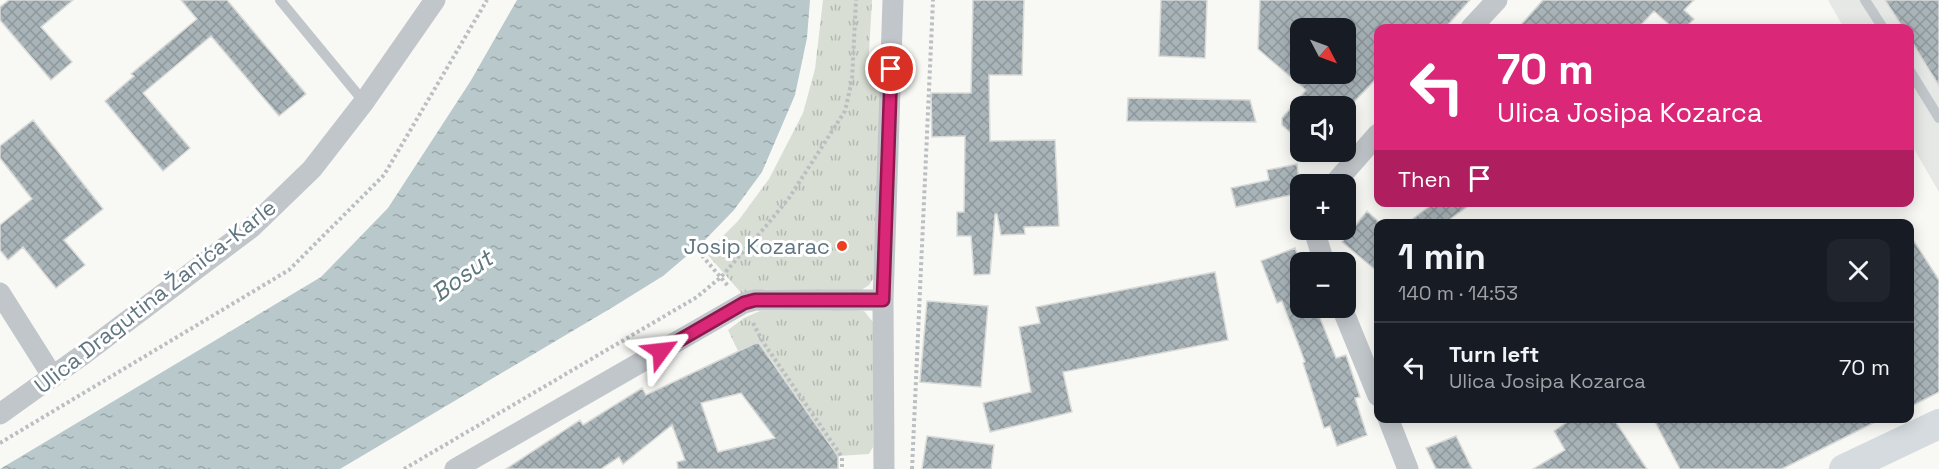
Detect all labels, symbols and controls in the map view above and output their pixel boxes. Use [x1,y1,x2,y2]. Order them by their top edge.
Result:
north arrow [1290,18,1356,84]
map controls [1290,18,1356,318]
pin [865,43,916,94]
text: 70 m [1497,43,1594,96]
icon: left [1398,48,1476,126]
icon: arrive [874,52,907,85]
text: Ulica Josipa Kozarca [1497,95,1763,130]
button: sound [1290,96,1356,162]
icon: arrive [1463,162,1496,195]
text: Then [1398,165,1451,193]
button: + [1290,174,1356,240]
street label: Ulica Dragutina Žanića-Karle [28,193,282,399]
place label: Josip Kozarac [683,232,830,260]
text: 1 min [1398,234,1486,280]
marker: Josip Kozarac [835,239,849,253]
button: close [1827,239,1890,302]
water label: Bosut [425,242,500,308]
button: − [1290,252,1356,318]
text: 140 m · 14:53 [1398,280,1518,306]
position arrow [629,319,693,383]
text: Turn left [1449,340,1539,368]
icon: left [1398,351,1431,384]
text: 70 m [1839,353,1890,381]
text: Ulica Josipa Kozarca [1449,368,1646,394]

